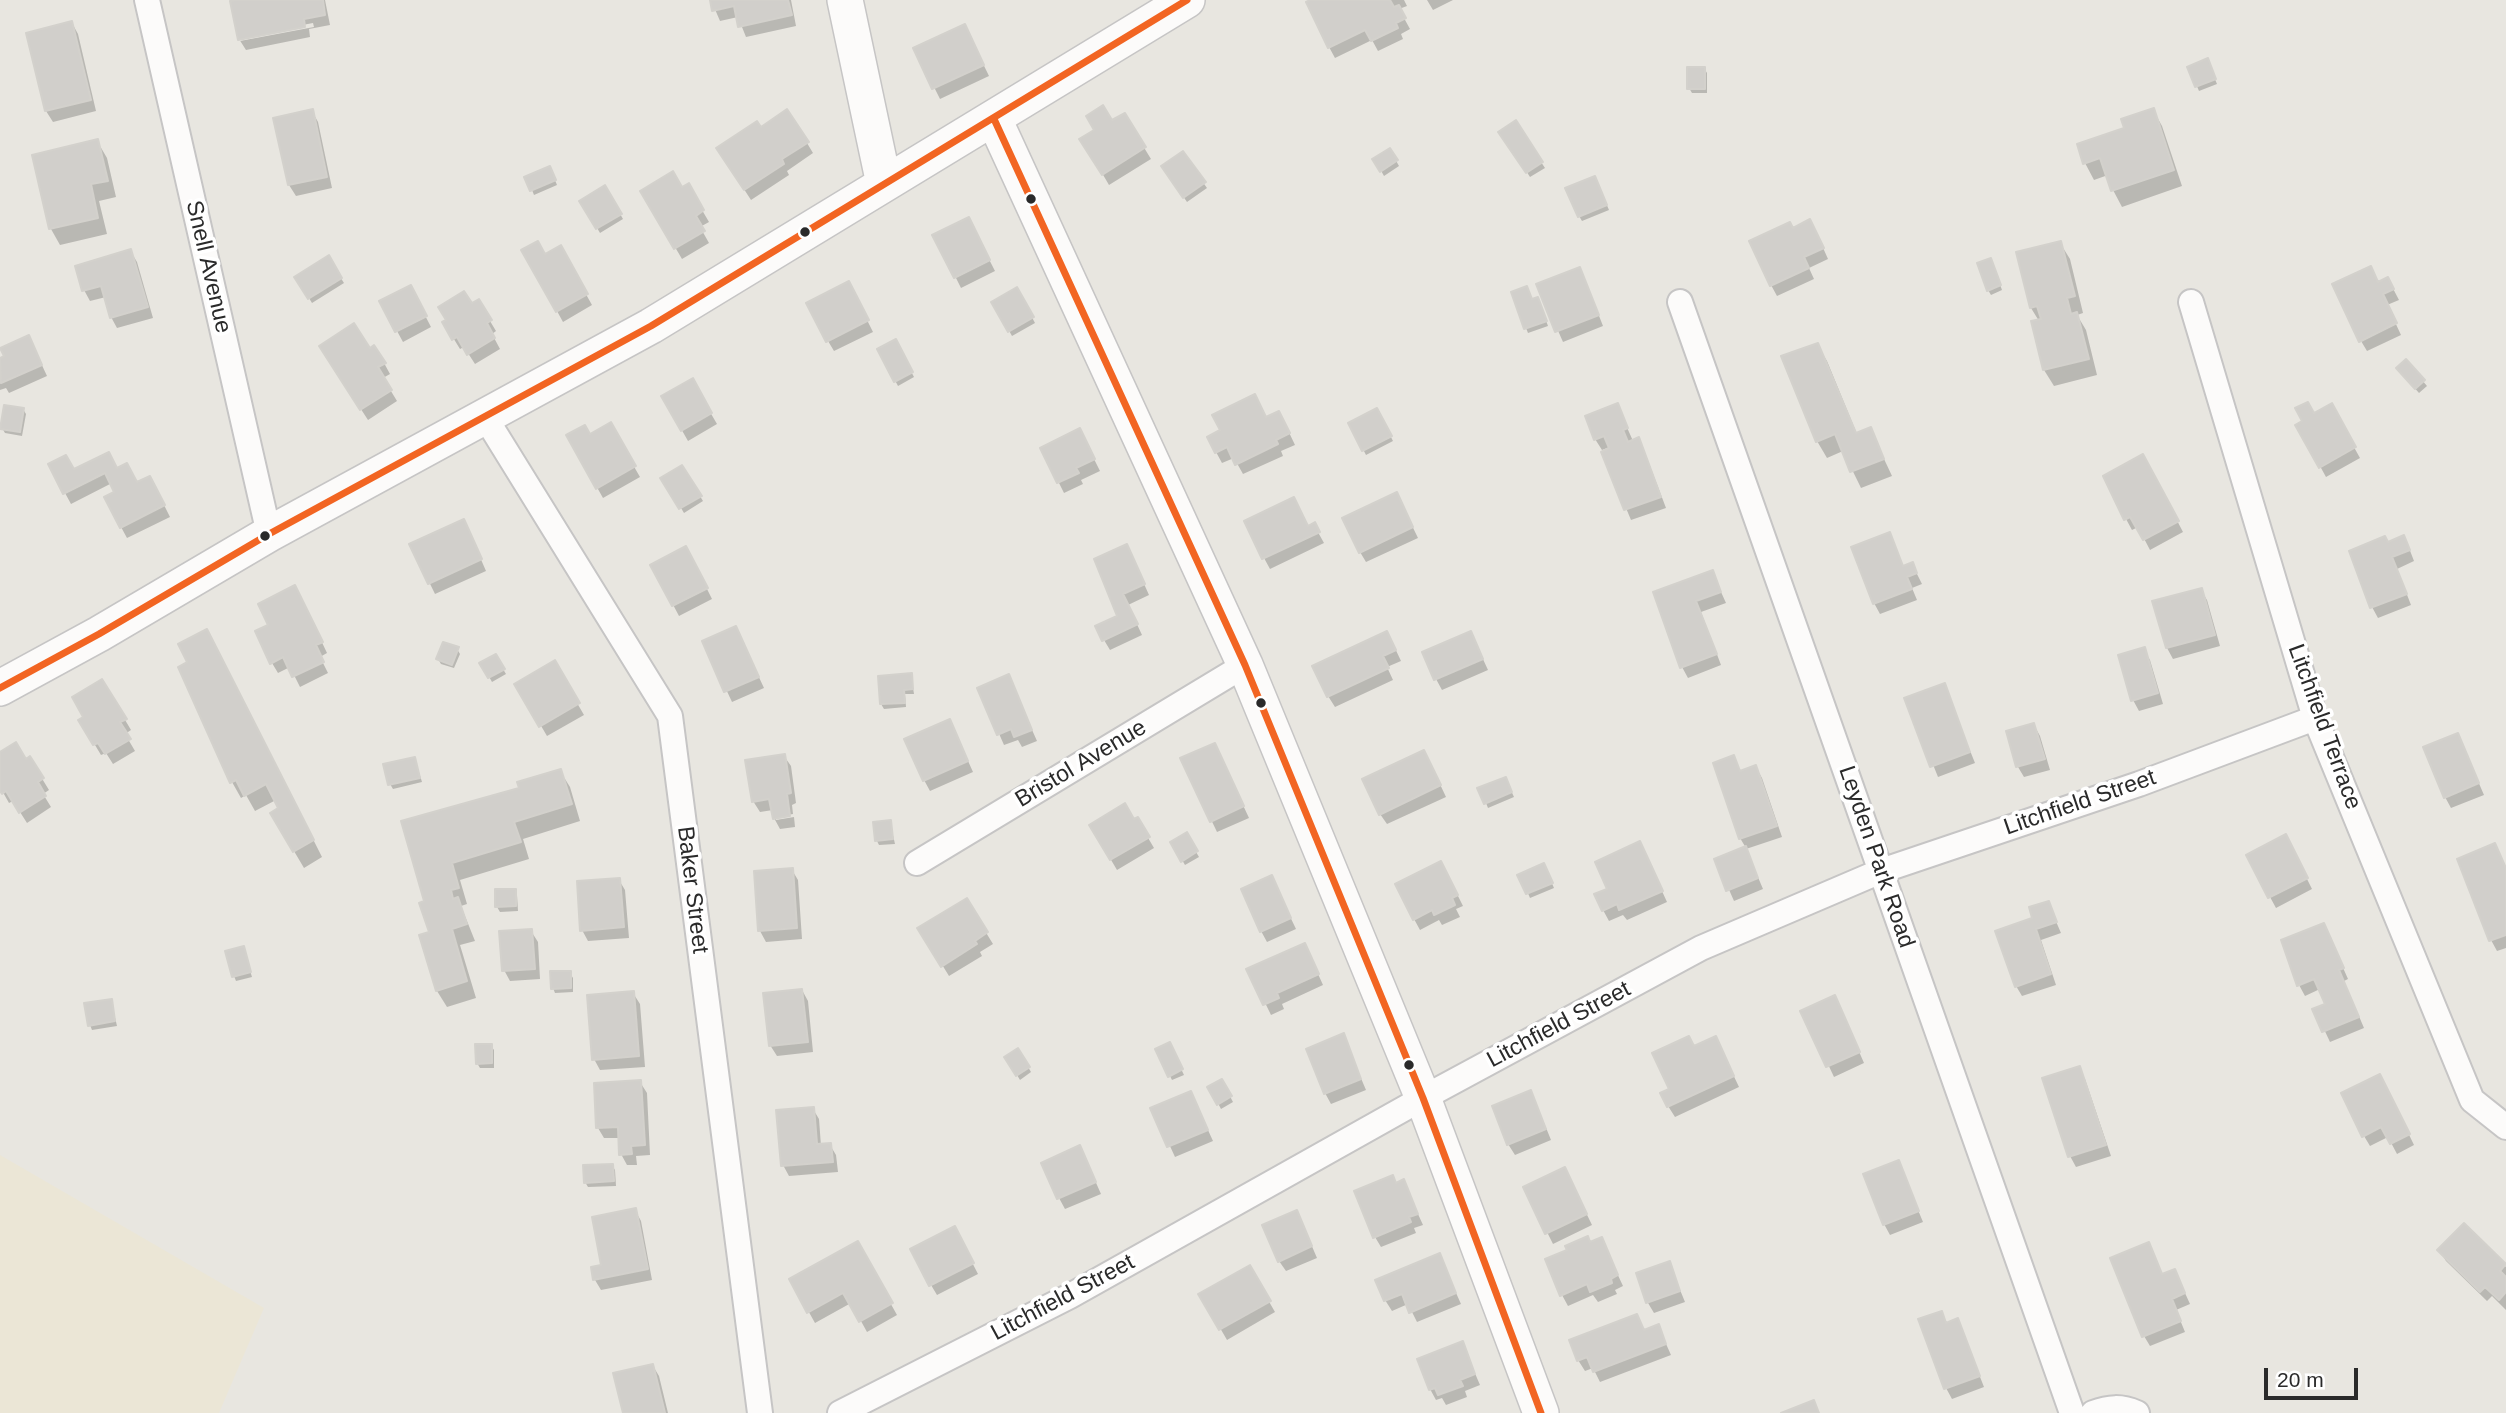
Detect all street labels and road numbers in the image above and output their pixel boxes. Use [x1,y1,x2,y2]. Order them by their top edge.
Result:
street label: Snell Avenue [179,198,237,336]
street label: Litchfield Terrace [2281,641,2367,813]
street label: Bristol Avenue [1011,714,1151,814]
street label: Leyden Park Road [1832,762,1920,952]
street label: Litchfield Street [2001,764,2159,842]
street label: Baker Street [671,825,713,955]
street label: Litchfield Street [1483,976,1635,1074]
street label: Litchfield Street [987,1249,1139,1347]

